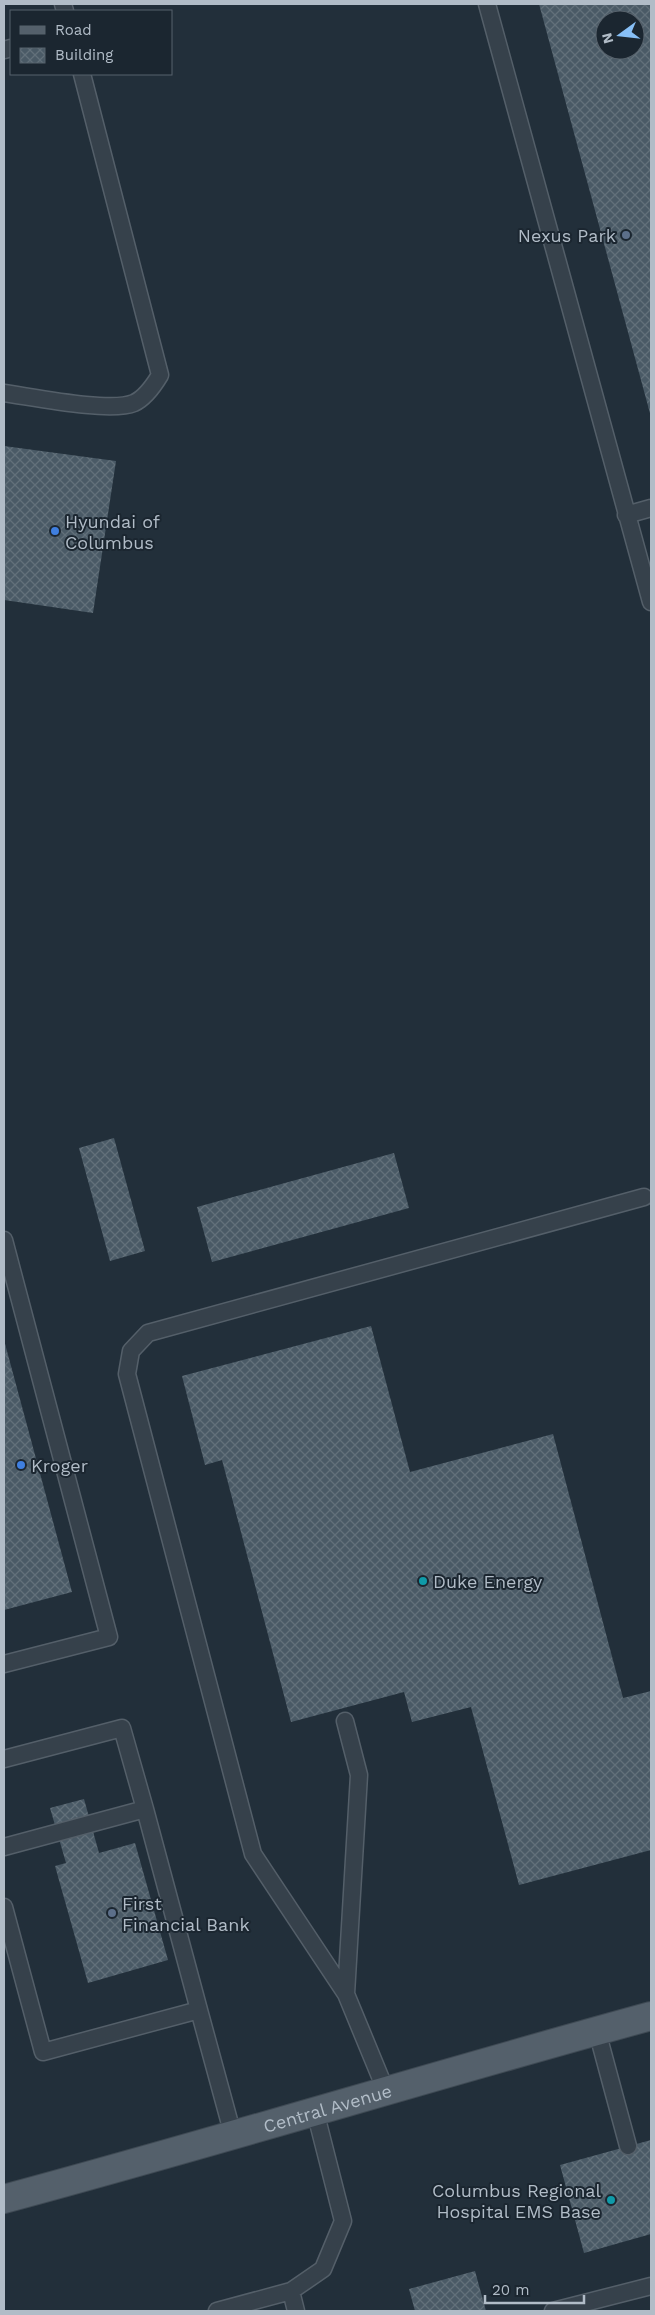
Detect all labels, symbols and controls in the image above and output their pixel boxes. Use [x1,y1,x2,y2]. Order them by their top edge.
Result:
legend [10,10,172,75]
north arrow [595,10,645,60]
text: Road [55,21,92,39]
text: N [598,31,617,45]
text: Building [55,46,113,64]
place label: Nexus Park [518,225,616,246]
marker: Nexus Park [620,229,632,241]
place label: Hyundai of Columbus [65,511,160,553]
marker: Hyundai of Columbus [49,525,61,537]
place label: Kroger [31,1455,88,1476]
marker: Kroger [15,1459,27,1471]
place label: Duke Energy [433,1571,543,1592]
marker: Duke Energy [417,1575,429,1587]
place label: First Financial Bank [122,1893,250,1935]
marker: First Financial Bank [106,1907,118,1919]
street label: Central Avenue [261,2079,394,2136]
place label: Columbus Regional Hospital EMS Base [432,2180,601,2222]
marker: Columbus Regional Hospital EMS Base [605,2194,617,2206]
scale bar [485,2272,584,2304]
text: 20 m [492,2281,530,2299]

